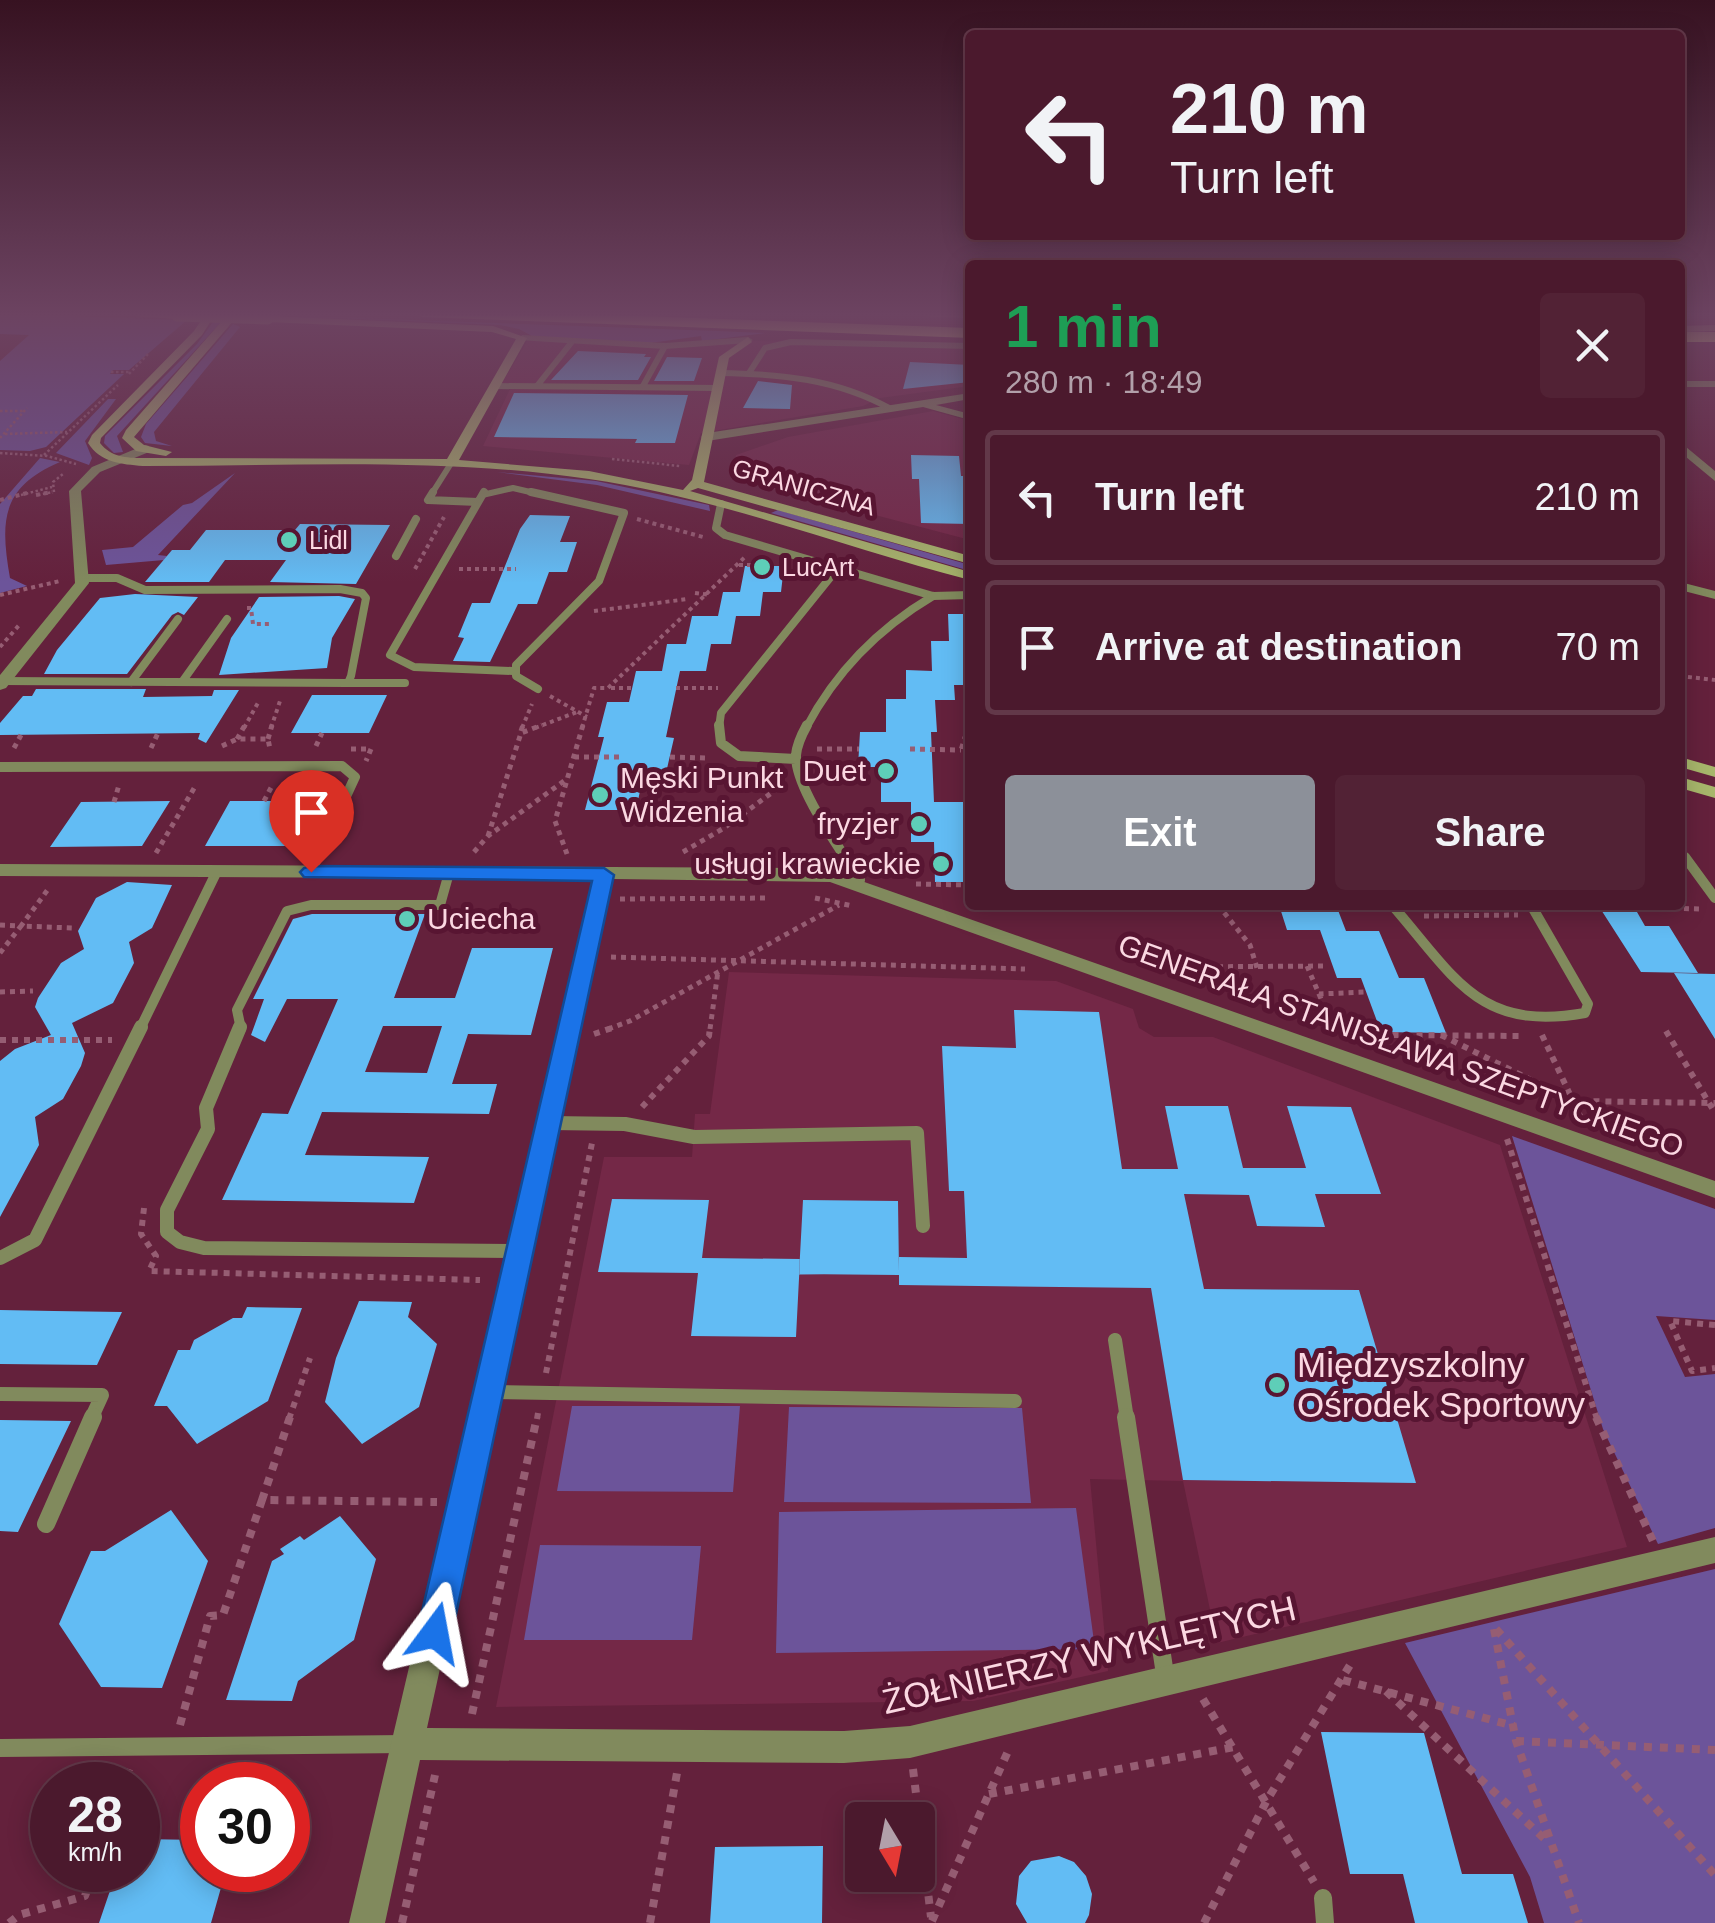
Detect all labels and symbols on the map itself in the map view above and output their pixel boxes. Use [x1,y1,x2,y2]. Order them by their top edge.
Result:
street label: GRANICZNA [729,453,879,521]
place label: Lidl [309,526,348,554]
marker: Lidl [278,529,300,551]
place label: LucArt [782,553,854,581]
marker: LucArt [751,556,773,578]
place label: Duet [803,754,867,787]
marker: Duet [875,760,897,782]
place label: Męski Punkt Widzenia [620,761,784,828]
pin [269,770,354,873]
marker: Męski Punkt Widzenia [589,784,611,806]
place label: fryzjer [817,807,899,840]
marker: fryzjer [908,813,930,835]
place label: usługi krawieckie [694,847,921,880]
marker: usługi krawieckie [930,853,952,875]
place label: Uciecha [427,902,536,935]
marker: Uciecha [396,908,418,930]
street label: GENERAŁA STANISŁAWA SZEPTYCKIEGO [1114,928,1688,1163]
place label: Międzyszkolny Ośrodek Sportowy [1297,1345,1585,1424]
marker: Międzyszkolny Ośrodek Sportowy [1266,1374,1288,1396]
position arrow [383,1581,487,1685]
street label: ŻOŁNIERZY WYKLĘTYCH [878,1588,1300,1721]
speed limit sign: 30 [180,1762,310,1892]
north arrow [845,1802,935,1892]

